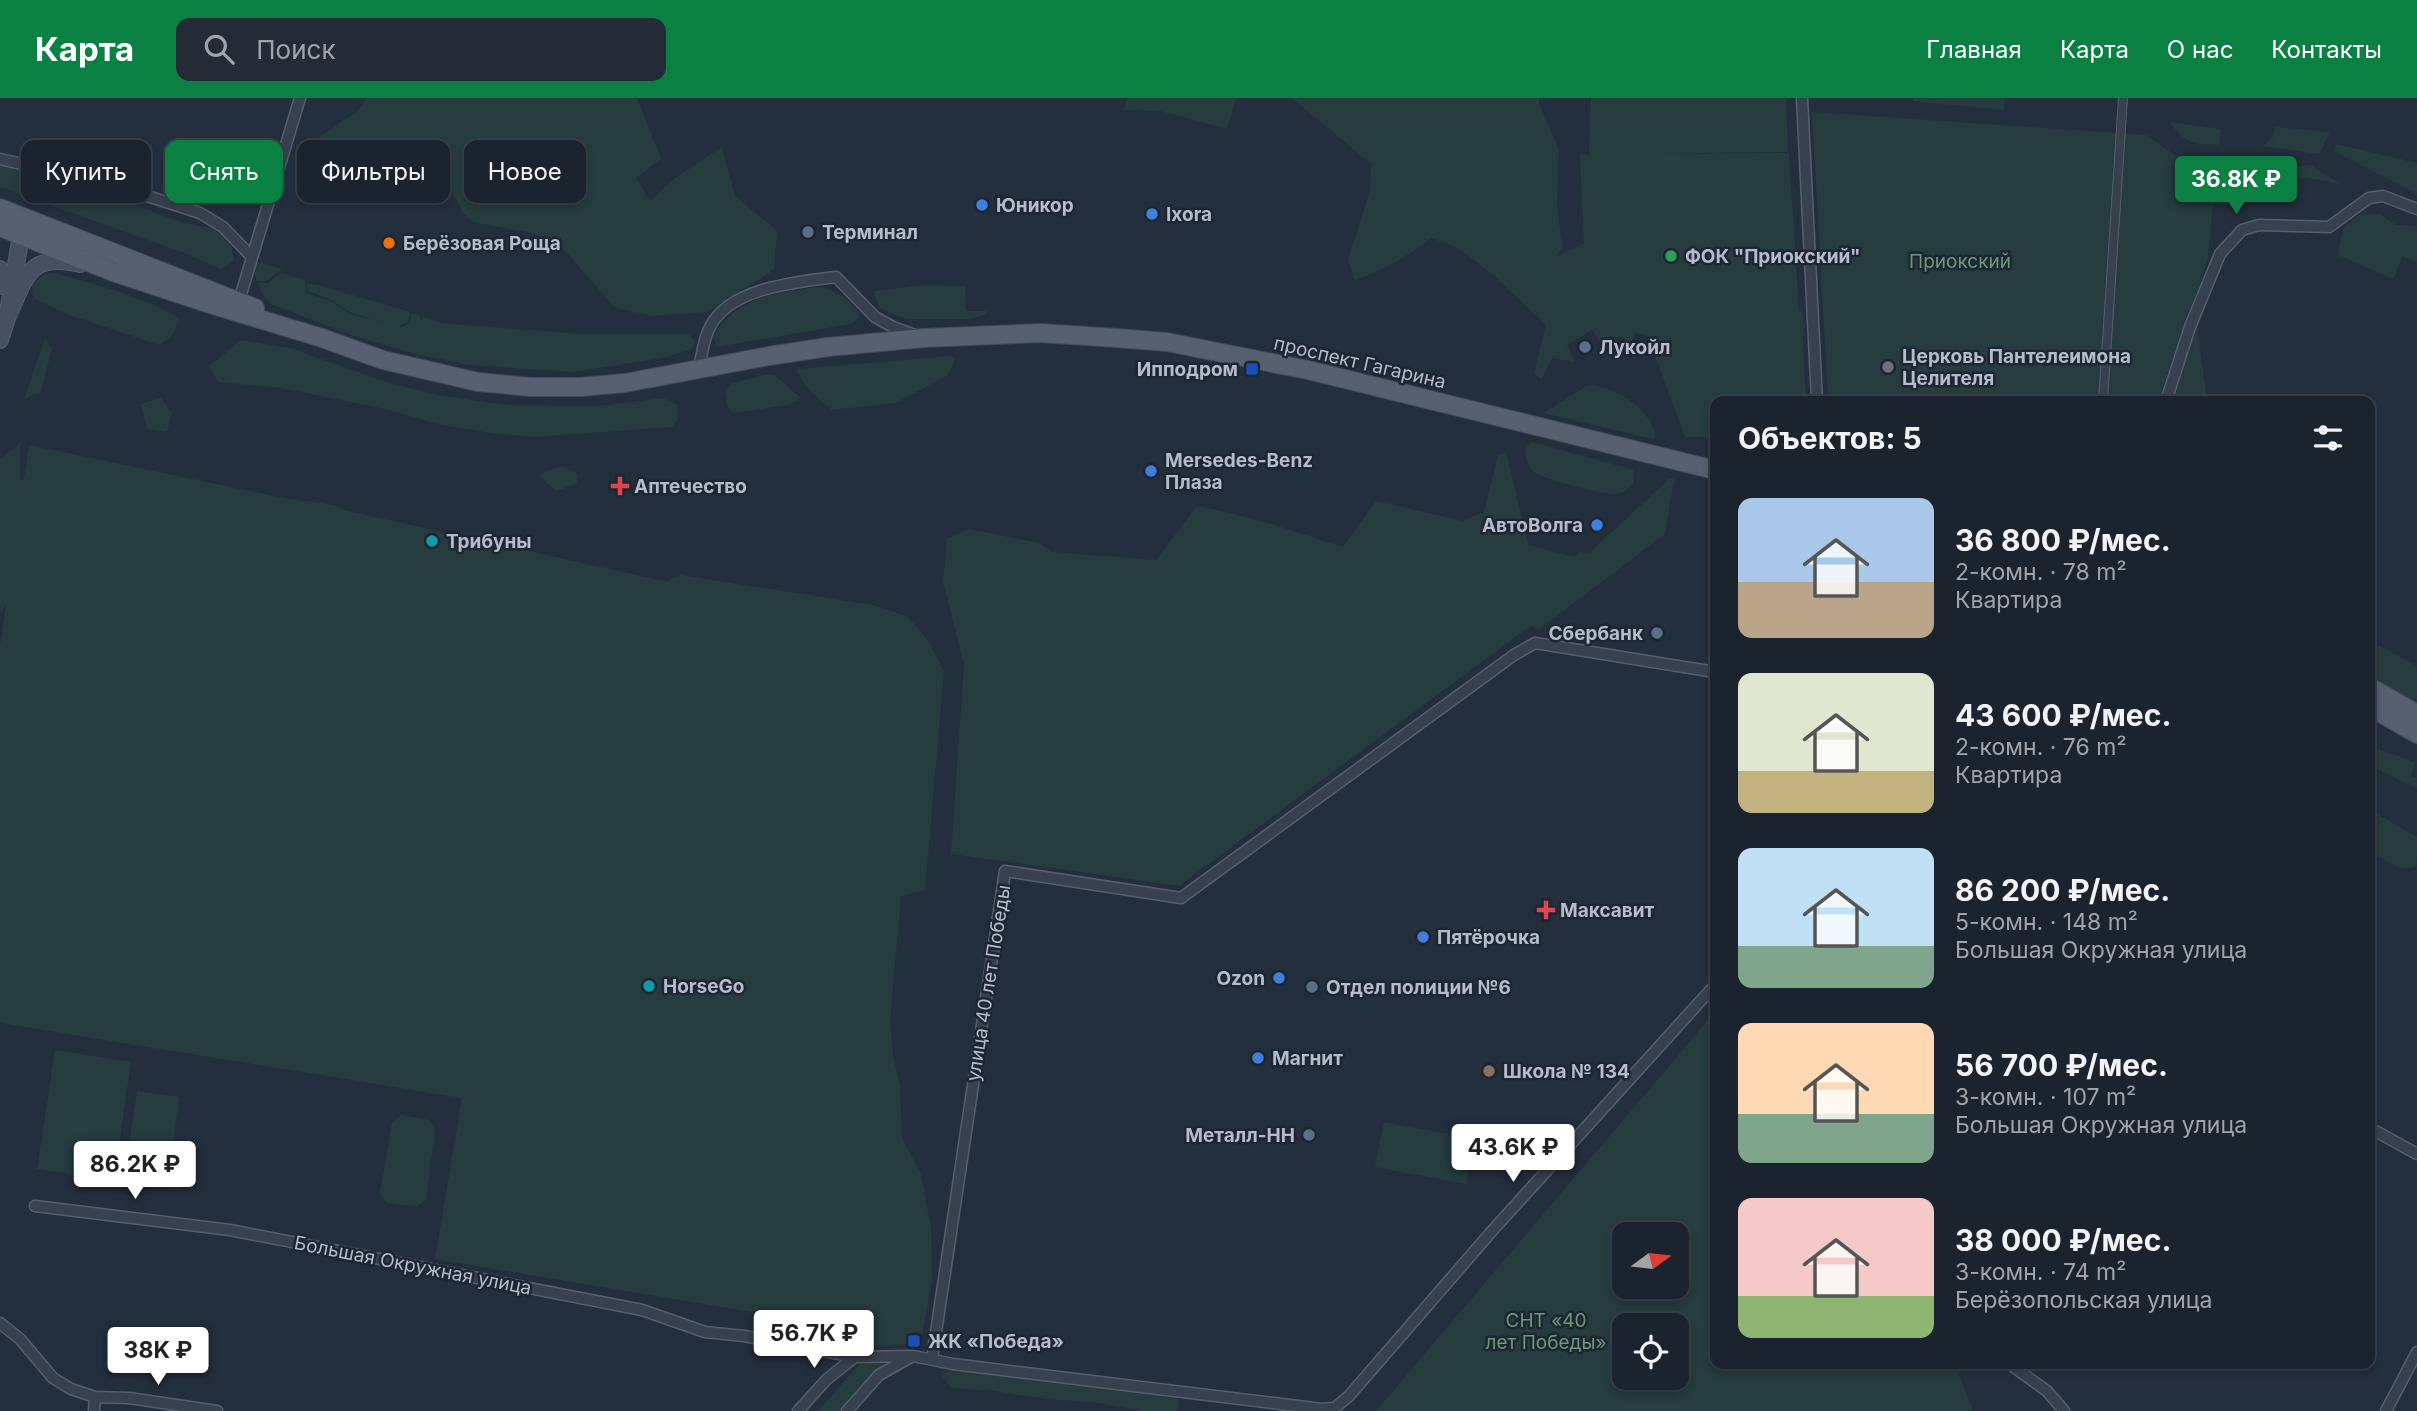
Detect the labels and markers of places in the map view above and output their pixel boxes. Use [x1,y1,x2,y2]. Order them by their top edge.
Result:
pin: 36.8K ₽ [2171,156,2301,216]
place label: Юникор [996,194,1074,217]
marker: Юникор [974,197,990,213]
place label: Ixora [1166,203,1212,226]
marker: Ixora [1144,206,1160,222]
place label: Терминал [822,221,918,244]
marker: Терминал [800,224,816,240]
place label: Берёзовая Роща [403,232,561,255]
marker: Берёзовая Роща [381,235,397,251]
place label: ФОК "Приокский" [1685,245,1860,268]
marker: ФОК "Приокский" [1663,248,1679,264]
place label: Лукойл [1599,336,1670,359]
marker: Лукойл [1577,339,1593,355]
place label: Церковь Пантелеимона Целителя [1902,345,2131,390]
place label: Ипподром [1137,358,1238,381]
marker: Церковь Пантелеимона Целителя [1880,359,1896,375]
marker: Ипподром [1244,361,1260,377]
place label: Mersedes-Benz Плаза [1165,449,1313,494]
marker: Mersedes-Benz Плаза [1143,463,1159,479]
place label: Аптечество [634,475,747,498]
marker: Аптечество [612,478,628,494]
place label: АвтоВолга [1482,514,1583,537]
marker: АвтоВолга [1589,517,1605,533]
place label: Трибуны [446,530,532,553]
marker: Трибуны [424,533,440,549]
place label: Сбербанк [1549,622,1643,645]
marker: Сбербанк [1649,625,1665,641]
place label: Максавит [1560,899,1655,922]
marker: Максавит [1538,902,1554,918]
place label: Пятёрочка [1437,926,1540,949]
marker: Пятёрочка [1415,929,1431,945]
place label: Ozon [1216,967,1265,990]
marker: Ozon [1271,970,1287,986]
place label: HorseGo [663,975,744,998]
place label: Отдел полиции №6 [1326,976,1511,999]
marker: HorseGo [641,978,657,994]
marker: Отдел полиции №6 [1304,979,1320,995]
place label: Магнит [1272,1047,1343,1070]
marker: Магнит [1250,1050,1266,1066]
place label: Школа № 134 [1503,1060,1630,1083]
marker: Школа № 134 [1481,1063,1497,1079]
place label: Металл-НН [1185,1124,1295,1147]
pin: 43.6K ₽ [1448,1124,1578,1184]
marker: Металл-НН [1301,1127,1317,1143]
pin: 86.2K ₽ [70,1142,200,1201]
pin: 56.7K ₽ [749,1310,879,1370]
pin: 38K ₽ [109,1328,207,1387]
place label: ЖК «Победа» [928,1330,1064,1353]
marker: ЖК «Победа» [906,1333,922,1349]

